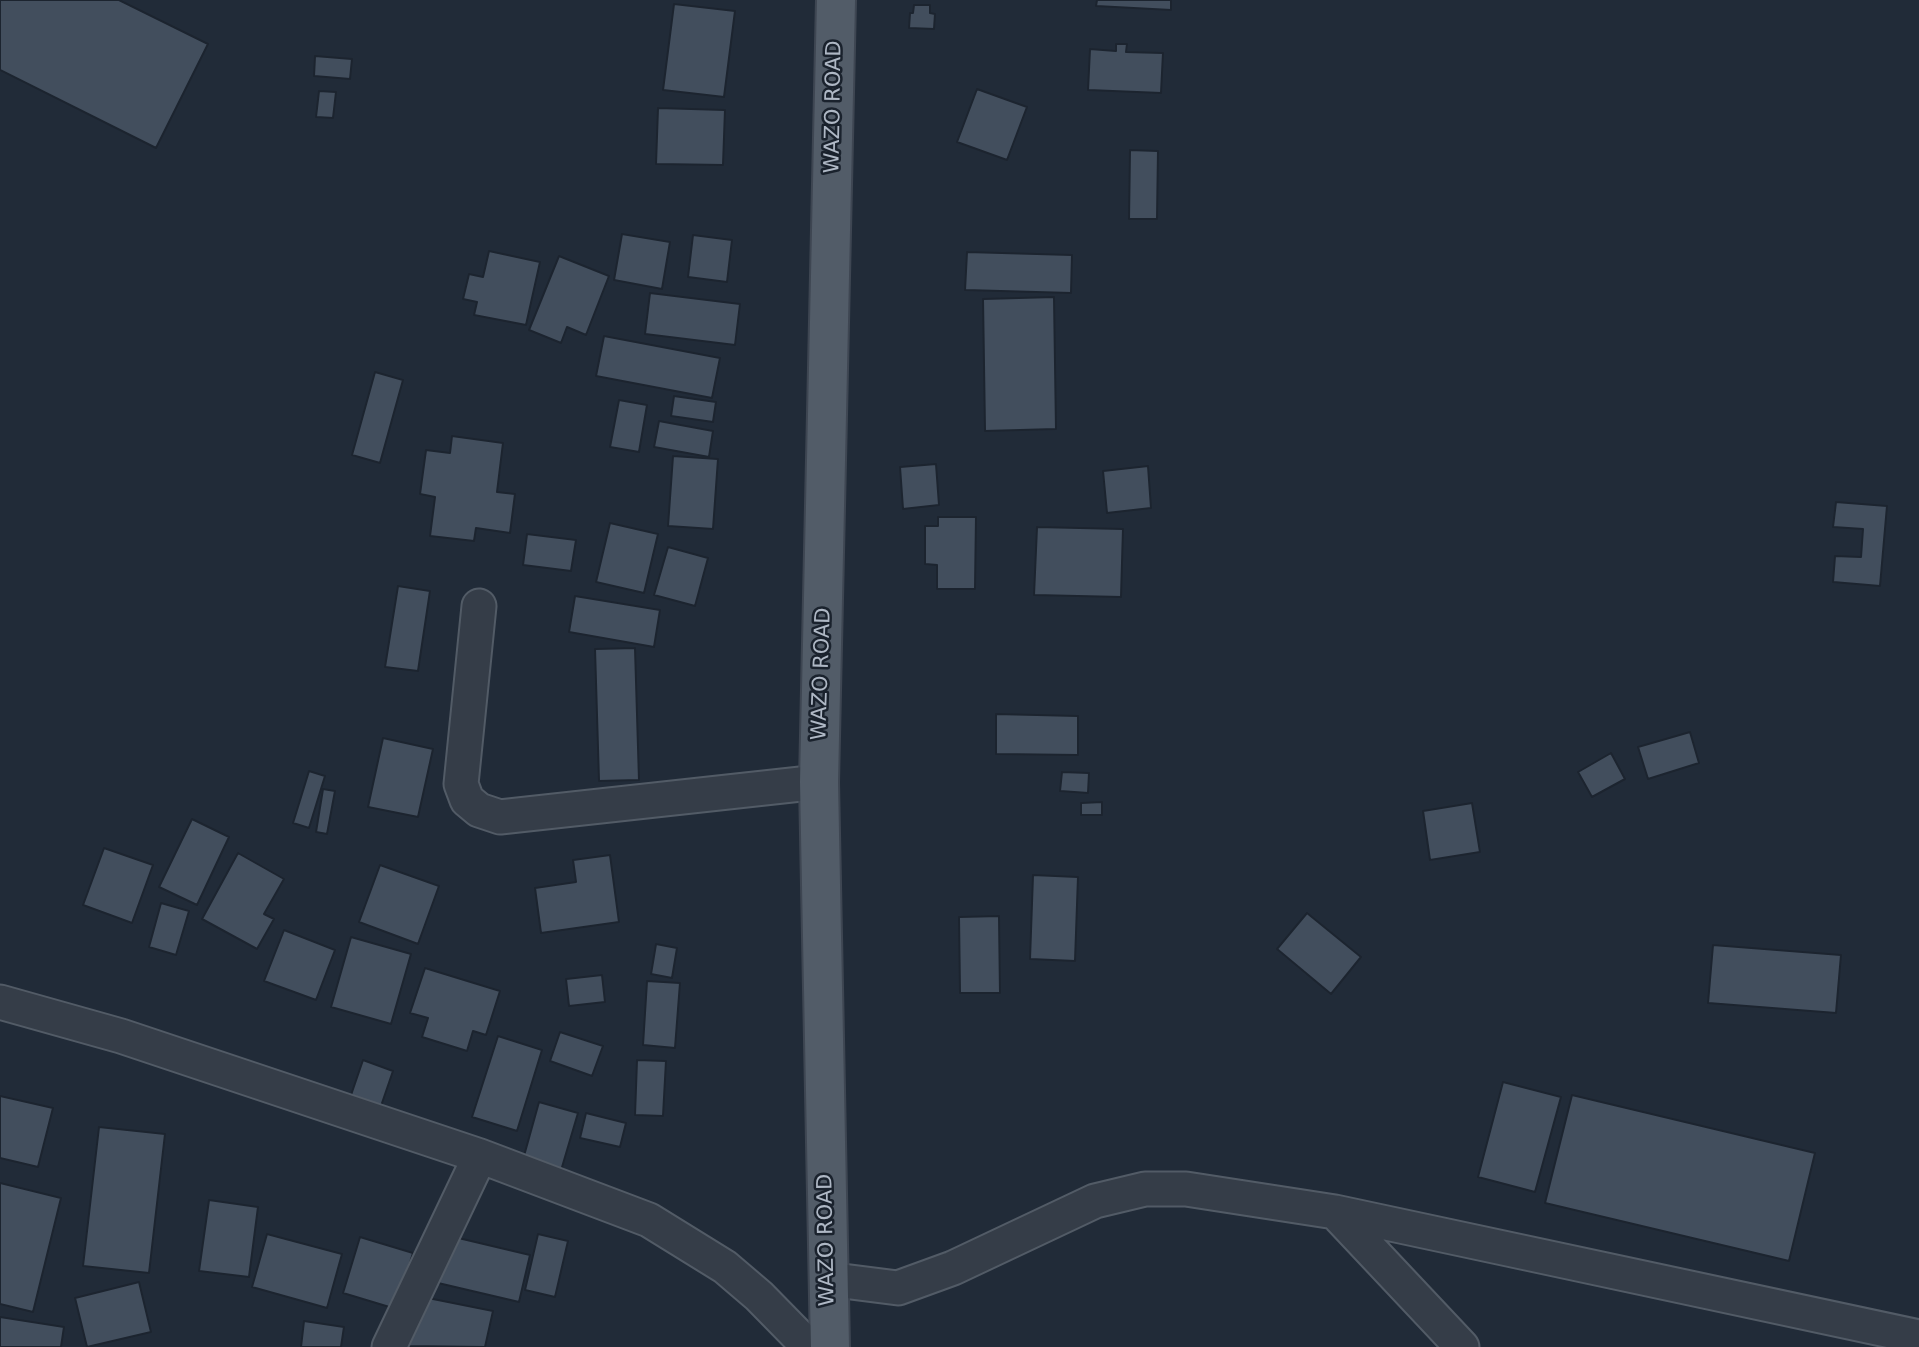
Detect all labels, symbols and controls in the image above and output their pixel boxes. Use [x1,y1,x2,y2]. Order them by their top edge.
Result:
street label: WAZO ROAD [820,40,848,174]
street label: WAZO ROAD [807,607,837,741]
street label: WAZO ROAD [813,1173,841,1307]

